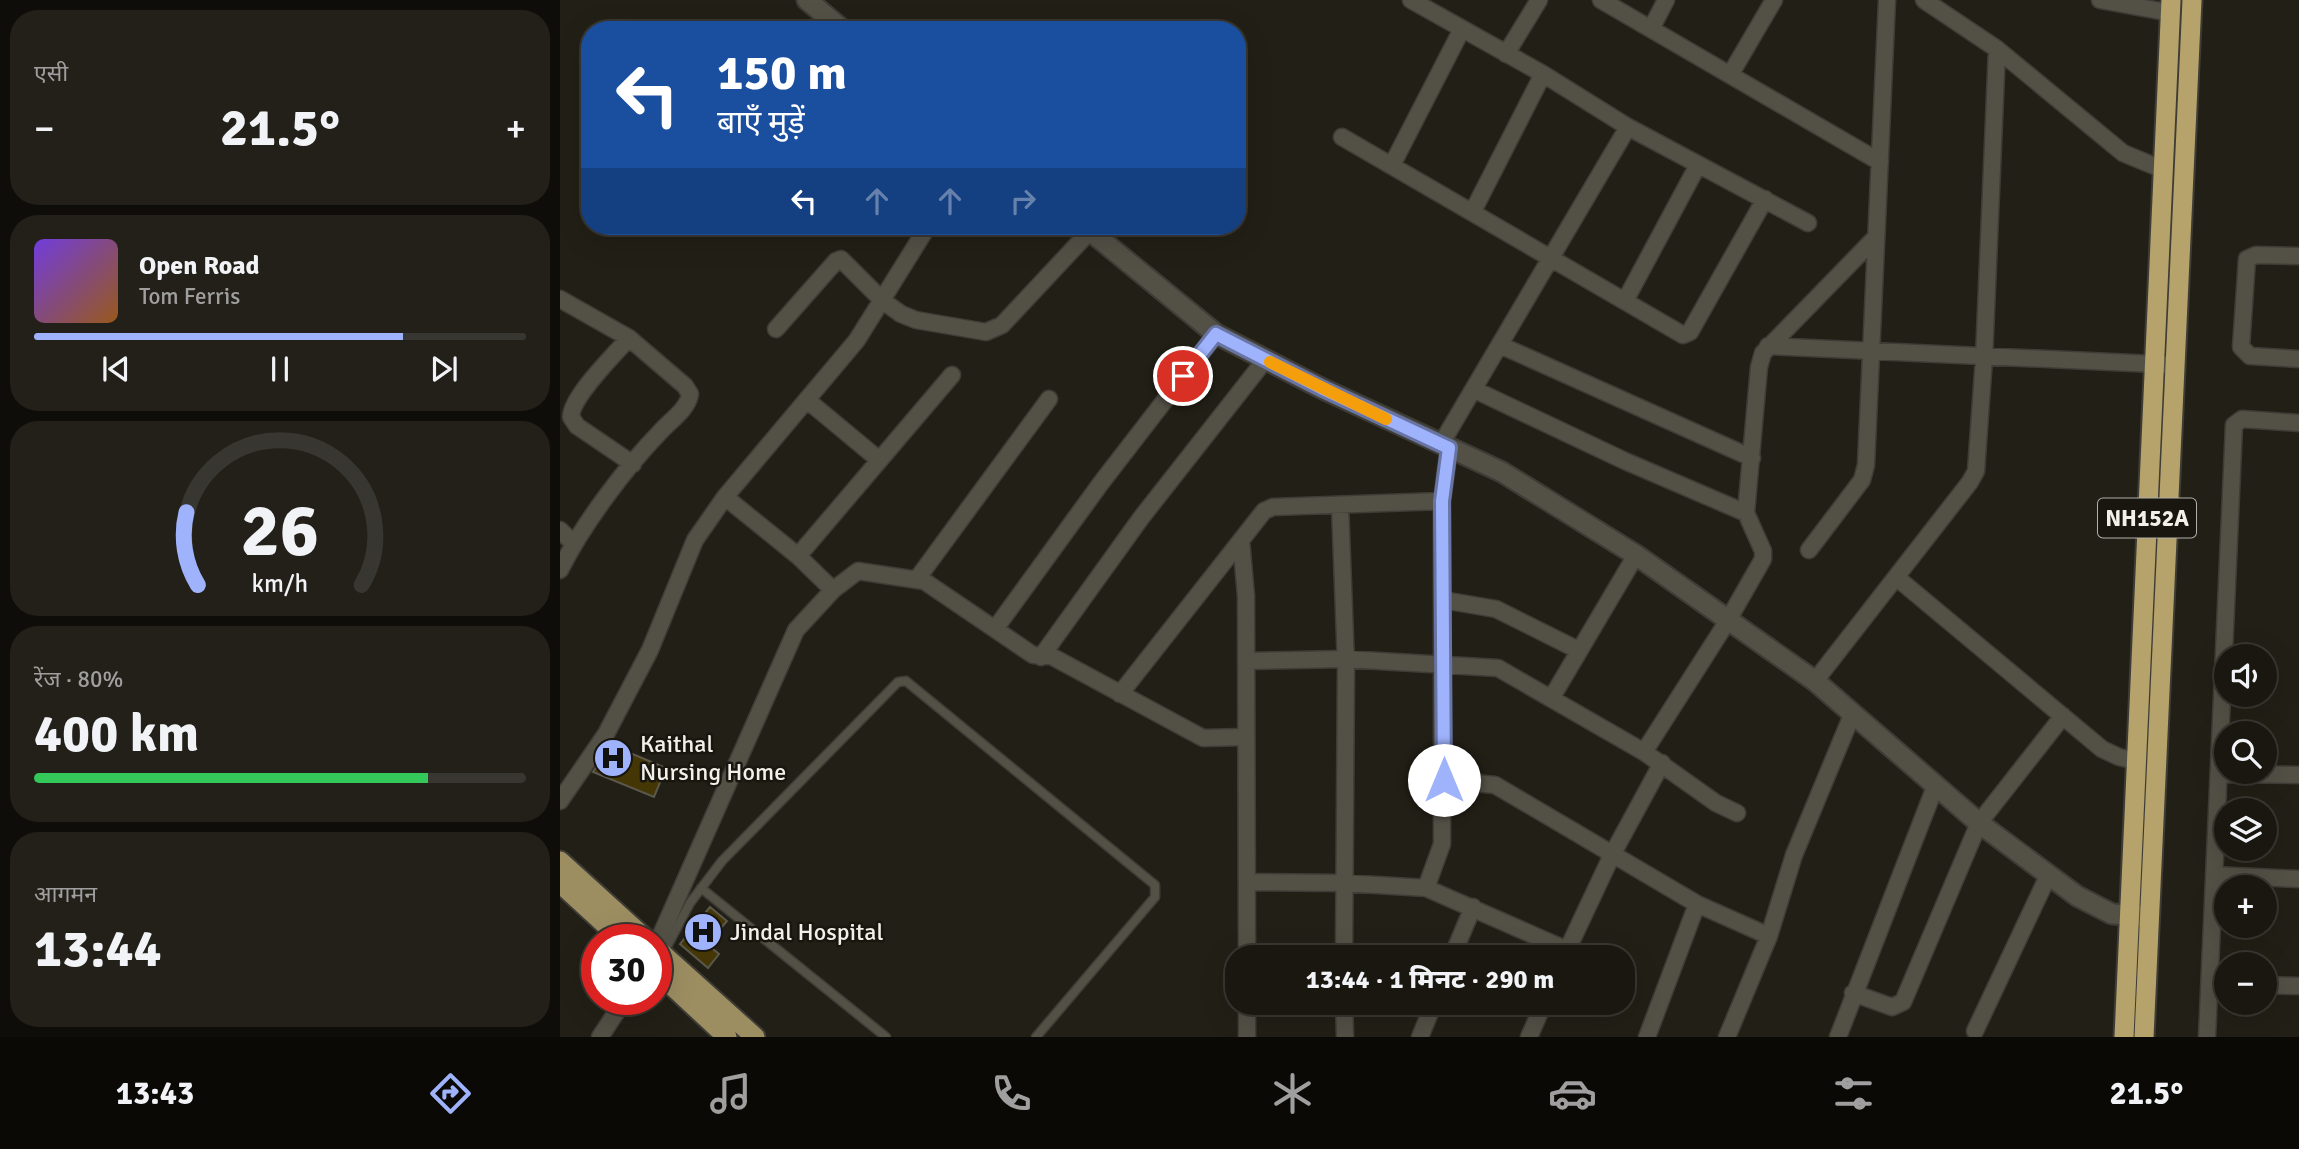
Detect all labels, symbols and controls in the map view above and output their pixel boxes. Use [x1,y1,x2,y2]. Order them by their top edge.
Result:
text: 150 m [717,43,847,103]
icon: left [602,49,693,140]
text: एसी [34,59,68,88]
text: 21.5° [220,96,340,160]
text: बाएँ मुड़ें [717,103,805,142]
text: − [34,105,55,152]
text: + [505,105,526,152]
icon: left [785,182,823,220]
icon: ahead [858,182,896,220]
icon: ahead [931,182,969,220]
icon: right [1004,182,1042,220]
text: Open Road [139,250,260,282]
text: Tom Ferris [139,282,240,311]
pin [1153,346,1213,406]
icon: previous [97,350,135,388]
icon: pause [261,350,299,388]
icon: next [425,350,463,388]
icon: arrive [1164,357,1202,395]
text: 26 [241,487,319,576]
road number: NH152A [2098,498,2196,538]
text: km/h [252,567,308,598]
map controls [2214,644,2277,1015]
button: sound [2214,644,2277,707]
text: रेंज · 80% [34,665,123,694]
text: 400 km [34,702,199,766]
button: search [2214,721,2277,784]
place label: Kaithal Nursing Home [640,729,786,787]
hospital icon: Kaithal Nursing Home [592,737,634,779]
position arrow [1407,743,1481,817]
button: layers [2214,798,2277,861]
button: + [2214,875,2277,938]
text: आगमन [34,880,97,909]
hospital icon: Jindal Hospital [682,911,724,953]
text: 13:44 [34,917,162,981]
place label: Jindal Hospital [730,917,883,947]
speed limit sign: 30 [581,924,672,1015]
button: − [2214,952,2277,1015]
text: 13:44 · 1 मिनट · 290 m [1306,964,1554,996]
icon: directions [426,1069,475,1118]
icon: music [706,1069,755,1118]
icon: phone [987,1069,1036,1118]
icon: climate [1268,1069,1317,1118]
icon: car [1548,1069,1597,1118]
icon: filters [1829,1069,1878,1118]
text: 13:43 [116,1074,194,1113]
text: 21.5° [2109,1074,2183,1113]

